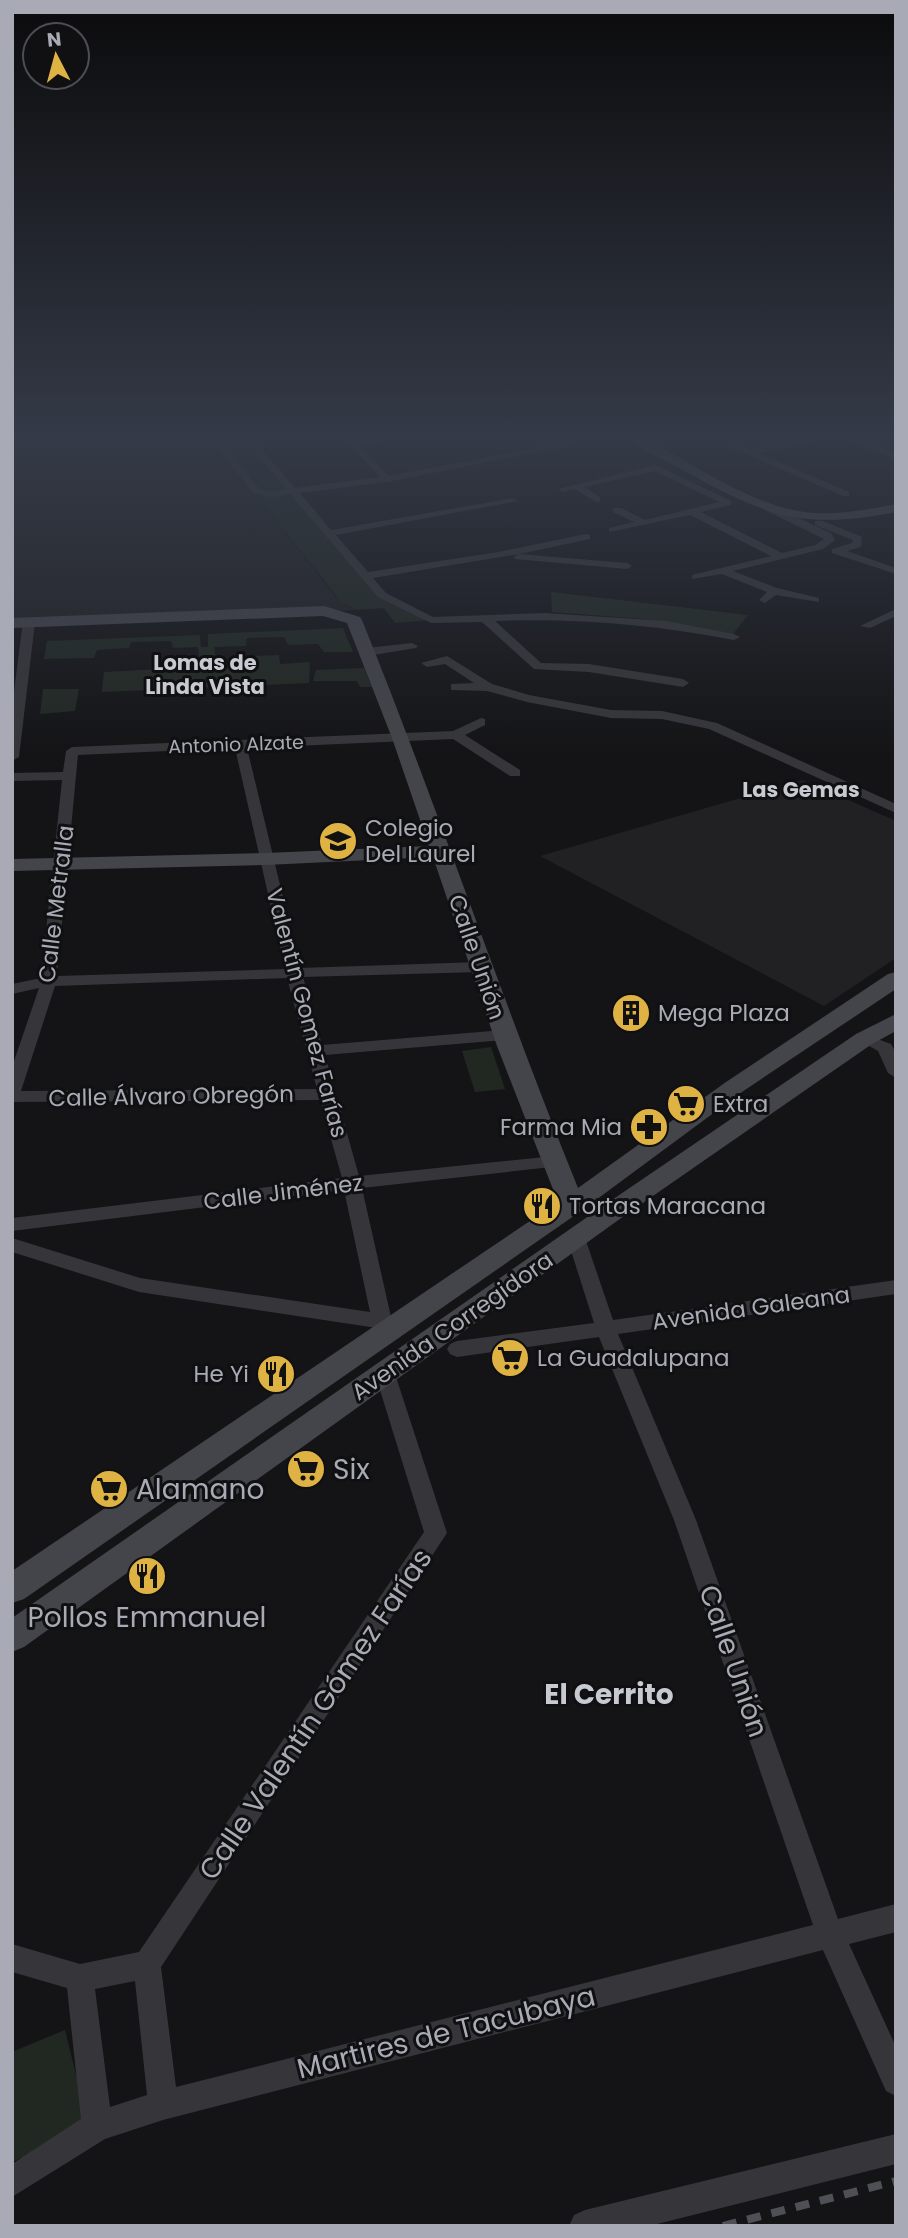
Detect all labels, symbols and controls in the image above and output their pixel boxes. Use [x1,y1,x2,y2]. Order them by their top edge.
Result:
north arrow [21,21,91,91]
text: N [46,25,63,54]
district label: Lomas de Linda Vista [145,648,265,701]
street label: Antonio Alzate [168,729,304,760]
district label: Las Gemas [742,775,860,804]
place label: Colegio Del Laurel [365,812,476,870]
school or university icon: Colegio Del Laurel [317,820,359,862]
street label: Calle Metralla [30,823,82,985]
street label: Valentín Gomez Farías [258,885,356,1141]
street label: Calle Unión [441,890,513,1024]
building icon: Mega Plaza [610,992,652,1034]
place label: Mega Plaza [658,997,790,1029]
street label: Calle Álvaro Obregón [48,1078,294,1114]
supermarket icon: Extra [665,1083,707,1125]
place label: Extra [713,1088,768,1120]
pharmacy icon: Farma Mia [628,1106,670,1148]
place label: Farma Mia [500,1111,622,1143]
street label: Calle Jiménez [202,1166,364,1218]
restaurant icon: Tortas Maracana [521,1185,563,1227]
place label: Tortas Maracana [569,1190,766,1222]
street label: Avenida Corregidora [345,1244,559,1408]
street label: Avenida Galeana [650,1278,852,1338]
supermarket icon: La Guadalupana [489,1337,531,1379]
place label: La Guadalupana [537,1342,730,1374]
restaurant icon: He Yi [255,1353,297,1395]
place label: He Yi [194,1358,249,1390]
supermarket icon: Six [285,1448,327,1490]
place label: Six [333,1450,370,1489]
supermarket icon: Alamano [88,1468,130,1510]
place label: Alamano [136,1470,264,1509]
street label: Calle Valentín Gómez Farías [190,1541,441,1888]
restaurant icon: Pollos Emmanuel [126,1555,168,1597]
street label: Calle Unión [689,1580,778,1743]
place label: Pollos Emmanuel [28,1598,266,1637]
district label: El Cerrito [544,1675,674,1714]
street label: Martires de Tacubaya [293,1977,599,2088]

